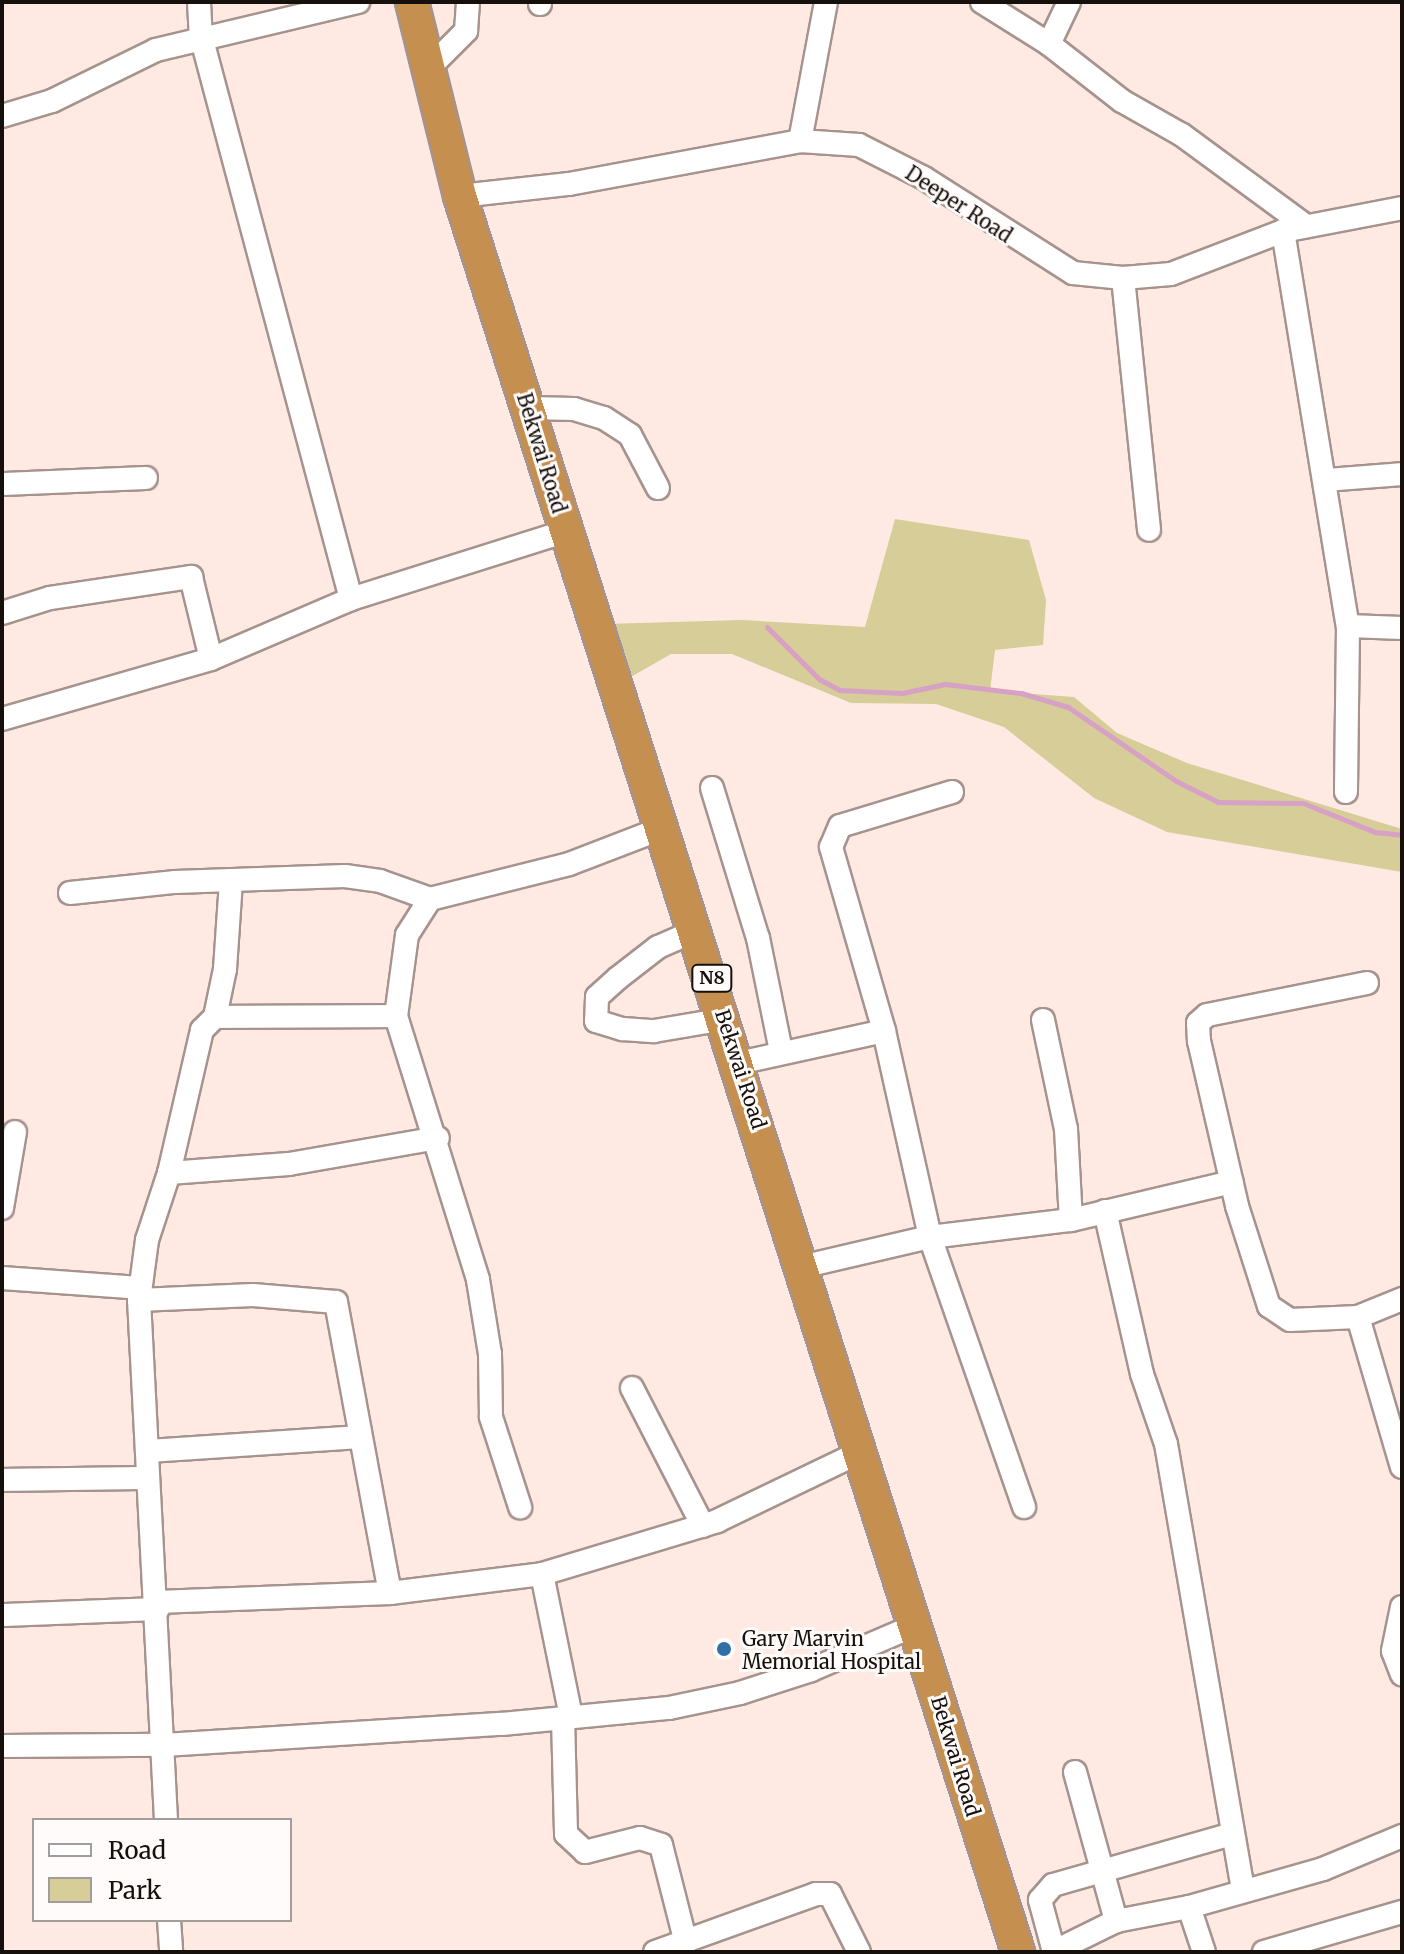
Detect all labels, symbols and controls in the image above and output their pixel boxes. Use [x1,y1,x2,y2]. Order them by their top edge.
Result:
street label: Deeper Road [901,161,1017,247]
street label: Bekwai Road [512,390,572,516]
road number: N8 [690,964,734,992]
street label: Bekwai Road [710,1006,772,1132]
place label: Gary Marvin Memorial Hospital [742,1626,921,1673]
marker: Gary Marvin Memorial Hospital [713,1638,735,1660]
street label: Bekwai Road [926,1693,986,1819]
legend [32,1818,292,1922]
text: Road [108,1835,166,1866]
text: Park [108,1875,161,1906]

